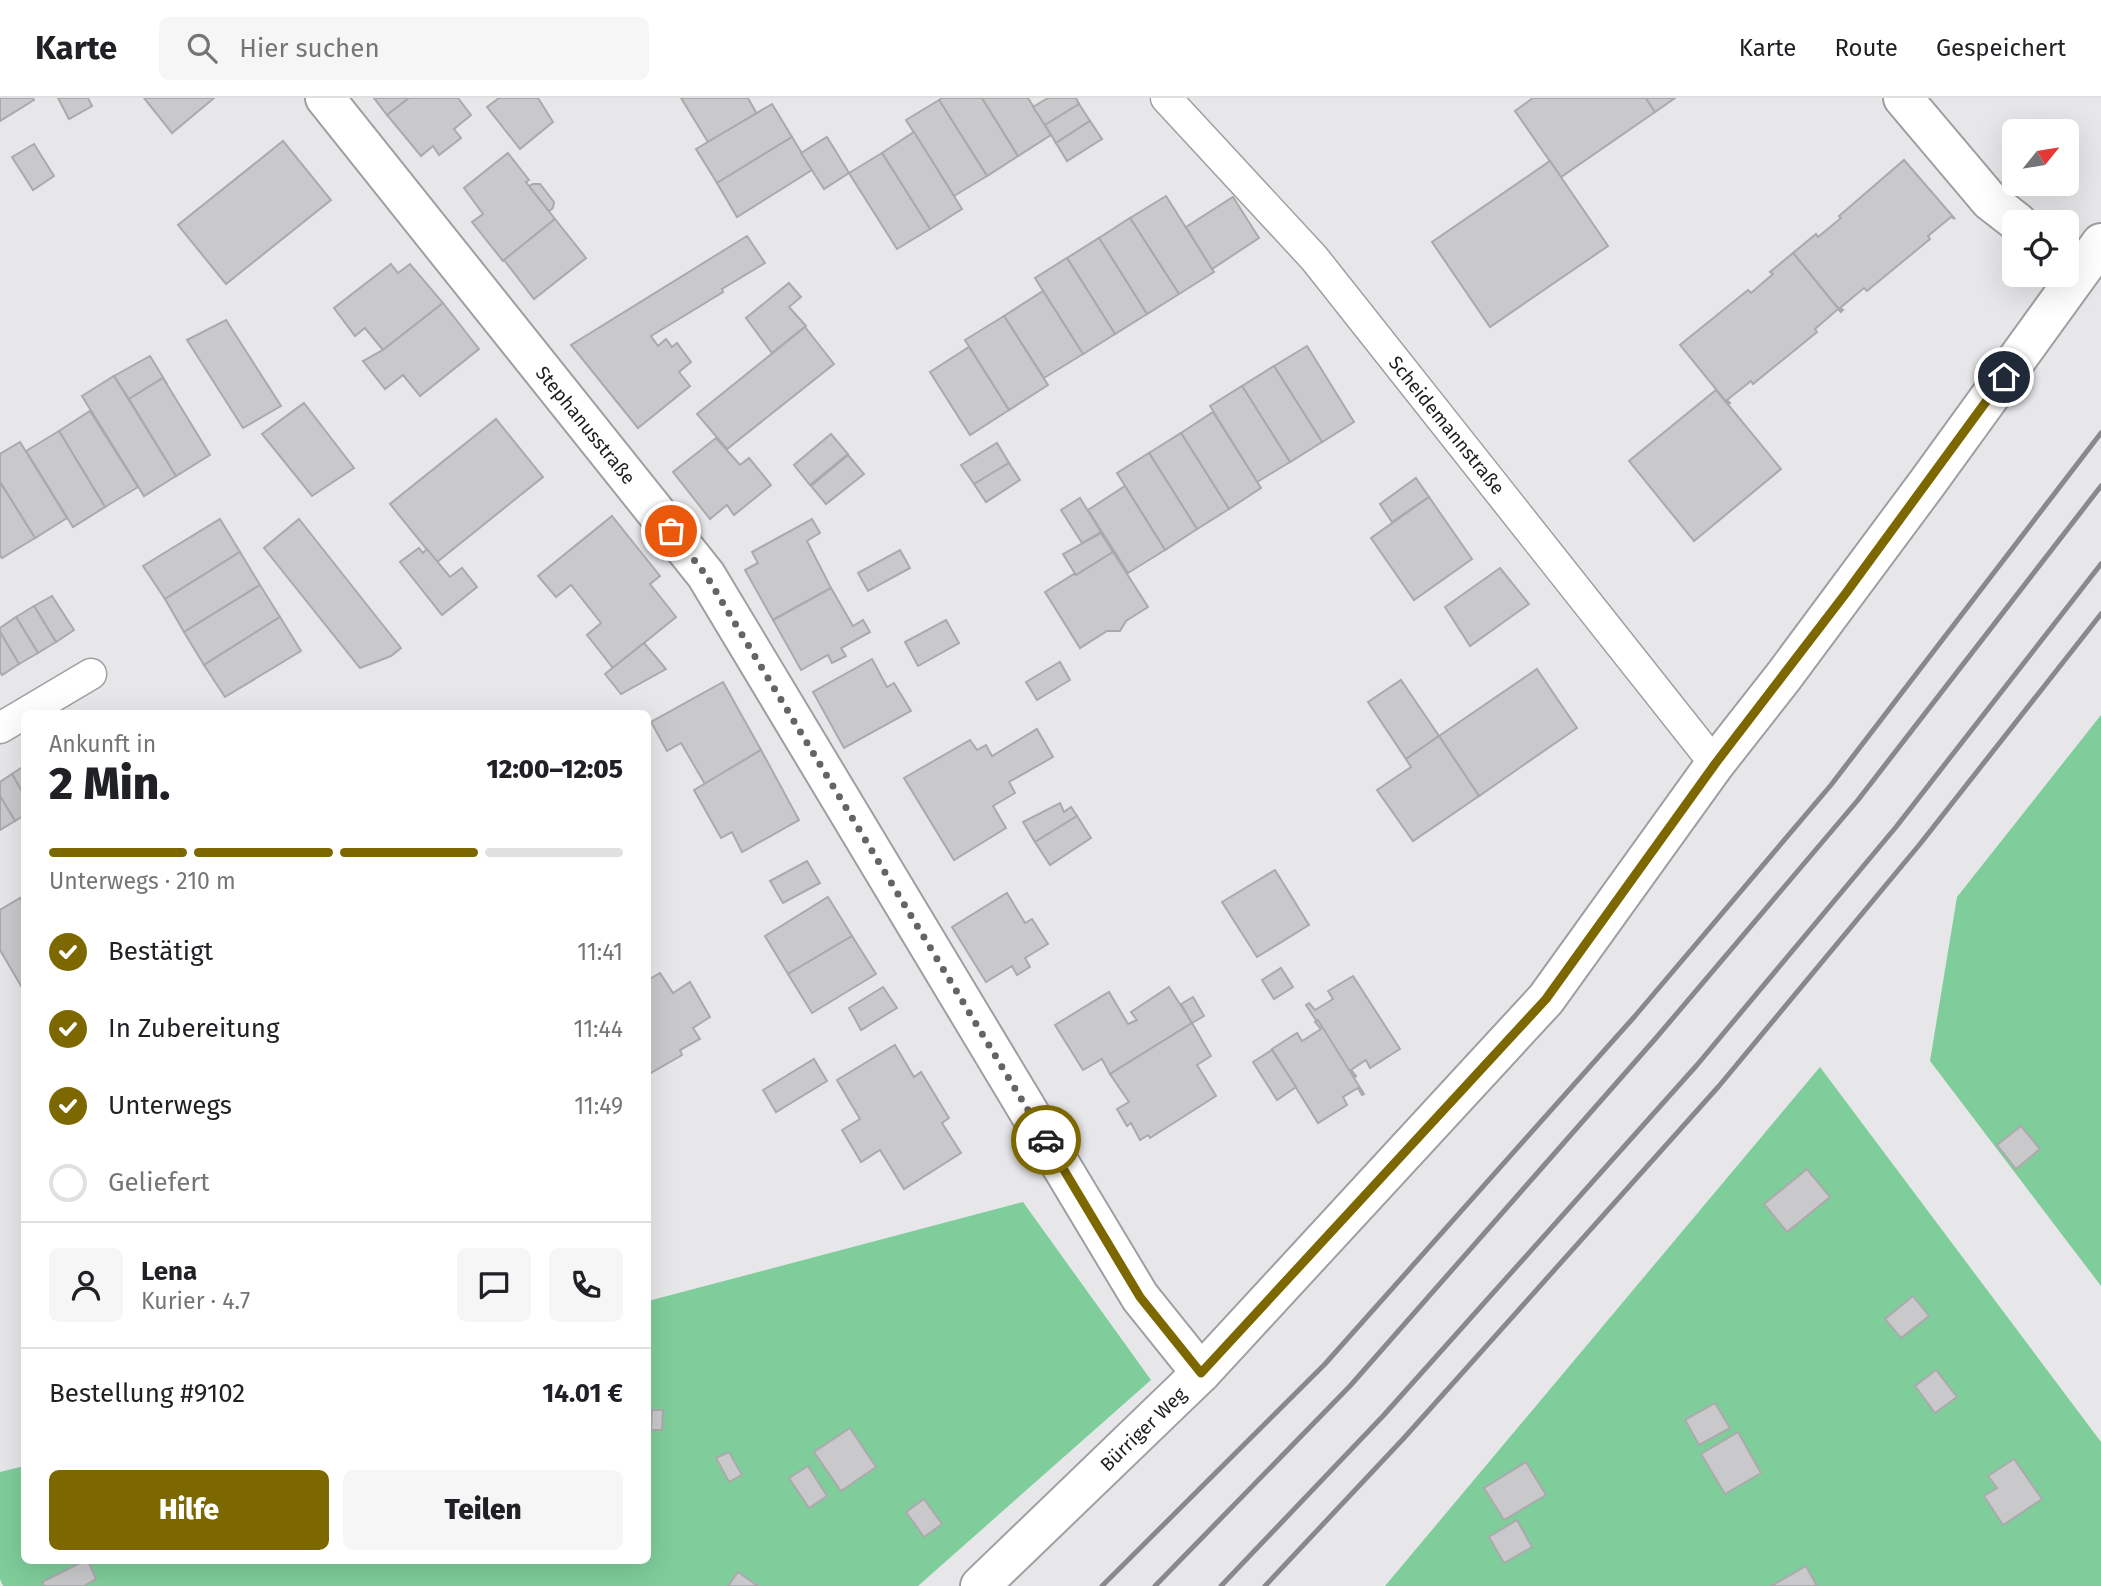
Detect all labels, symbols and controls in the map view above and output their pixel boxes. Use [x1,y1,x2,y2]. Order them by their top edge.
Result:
search box [159,17,649,80]
text: Karte [35,28,117,68]
icon: search [183,29,221,67]
text: Hier suchen [239,33,380,64]
text: Karte [1739,34,1796,62]
text: Route [1834,34,1898,62]
text: Gespeichert [1936,34,2066,62]
north arrow [2002,119,2079,196]
map controls [2002,119,2079,287]
button: locate [2002,210,2079,287]
pin [1974,347,2034,407]
street label: Scheidemannstraße [1384,352,1509,499]
icon: home [1985,358,2023,396]
street label: Stephanusstraße [531,362,640,489]
pin [641,501,701,561]
icon: bag [652,512,690,550]
text: Ankunft in [49,730,156,758]
text: 12:00–12:05 [486,754,623,785]
text: 2 Min. [49,756,170,811]
text: Unterwegs · 210 m [49,867,236,895]
icon: check [49,933,87,971]
text: Bestätigt [108,936,213,967]
text: 11:41 [577,938,623,966]
icon: check [49,1010,87,1048]
text: In Zubereitung [108,1013,280,1044]
text: 11:44 [574,1015,623,1043]
icon: check [49,1087,87,1125]
text: Unterwegs [108,1090,232,1121]
text: 11:49 [574,1092,623,1120]
courier [1011,1105,1081,1175]
icon: car [1027,1121,1065,1159]
text: Geliefert [108,1167,210,1198]
button: person [49,1248,123,1322]
button: chat [457,1248,531,1322]
button: phone [549,1248,623,1322]
text: Lena [141,1256,197,1287]
text: Kurier · 4.7 [141,1287,250,1315]
text: Bestellung #9102 [49,1378,245,1409]
text: 14.01 € [542,1378,623,1409]
street label: Bürriger Weg [1096,1383,1191,1476]
button: Hilfe [49,1470,329,1550]
button: Teilen [343,1470,623,1550]

